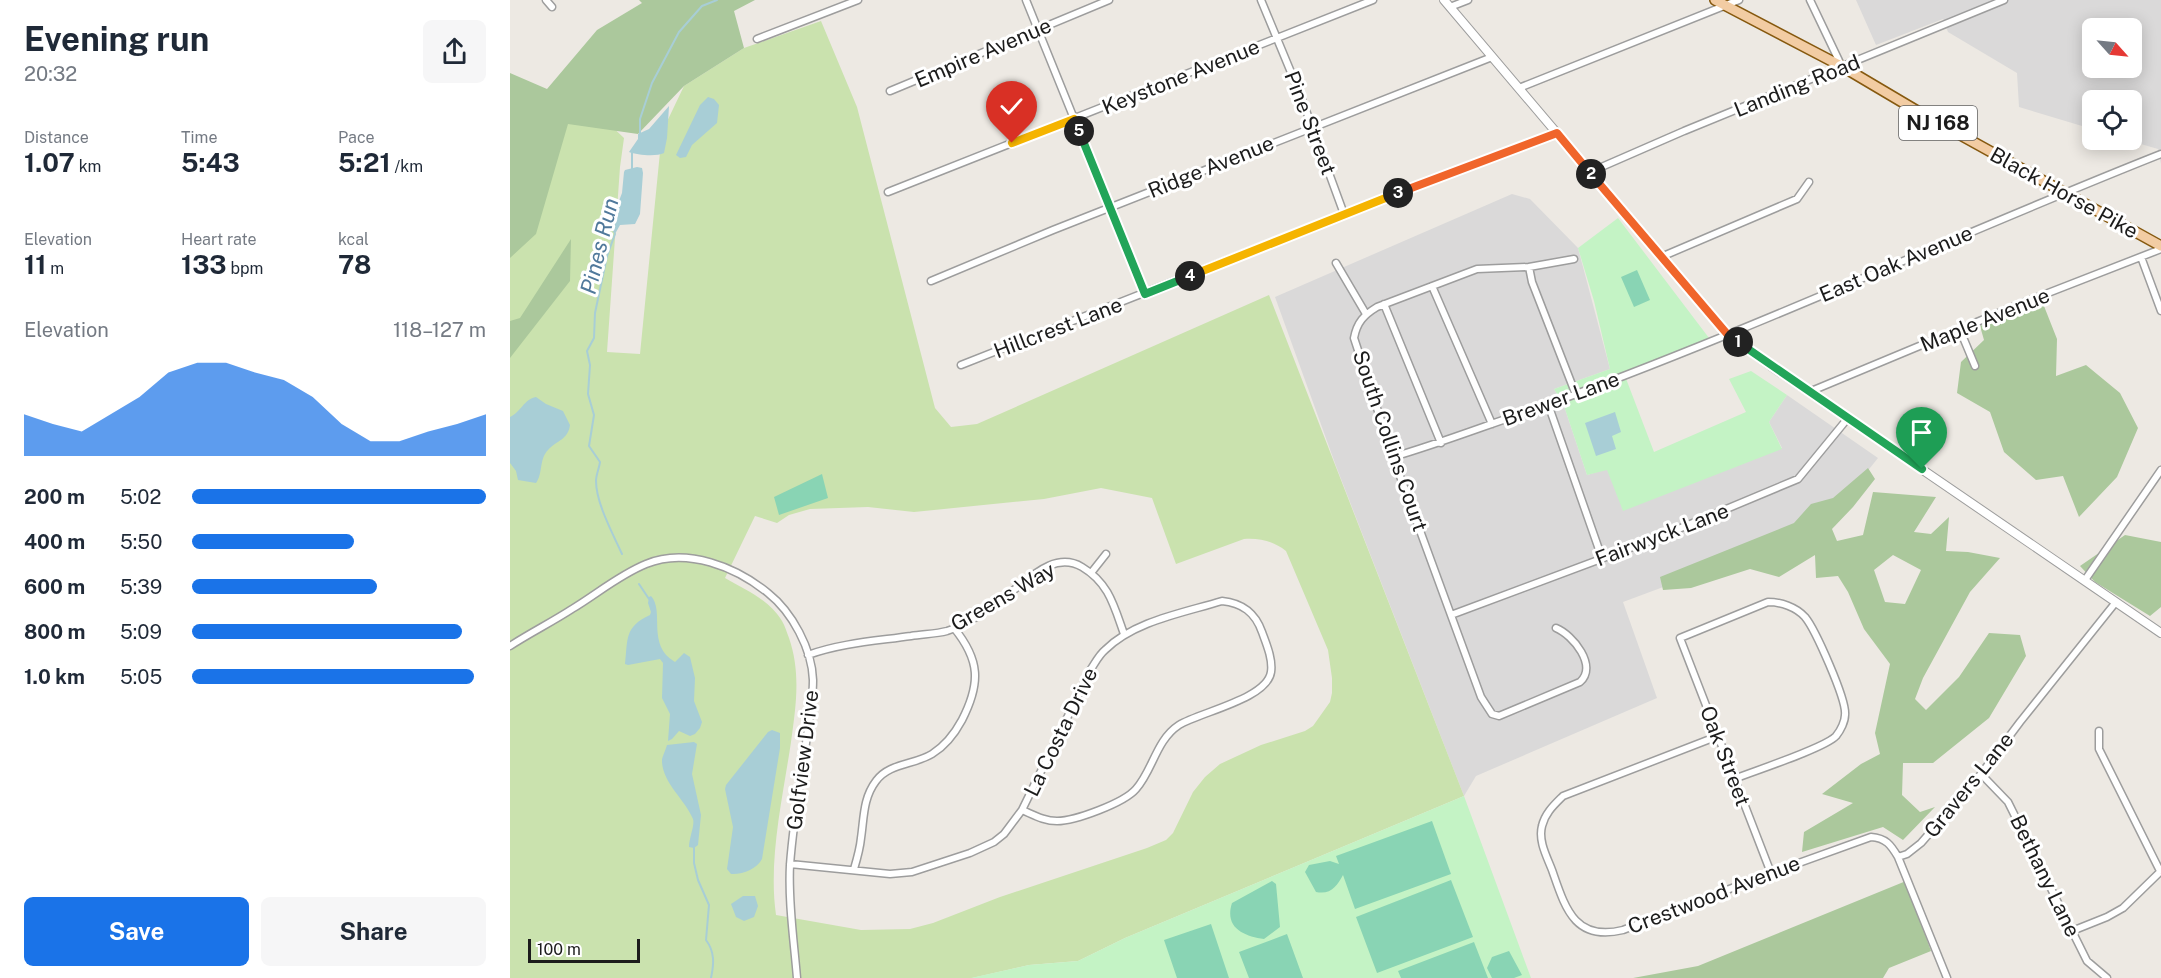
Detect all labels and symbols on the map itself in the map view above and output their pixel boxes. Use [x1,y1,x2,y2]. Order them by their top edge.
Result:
street label: Empire Avenue [911,13,1055,93]
north arrow [2082,18,2142,78]
street label: Keystone Avenue [1098,34,1263,120]
street label: Landing Road [1730,49,1863,122]
street label: Pine Street [1279,67,1342,178]
pin [986,81,1037,143]
road number: NJ 168 [1899,106,1977,140]
pin: 5 [1064,116,1094,146]
street label: Ridge Avenue [1144,130,1277,203]
street label: Black Horse Pike [1986,142,2143,244]
pin: 2 [1576,159,1606,189]
pin: 3 [1383,178,1413,208]
water label: Pines Run [575,195,623,297]
street label: East Oak Avenue [1815,220,1976,307]
pin: 4 [1175,261,1205,291]
street label: Maple Avenue [1916,282,2053,357]
street label: Hillcrest Lane [990,292,1126,363]
pin: 1 [1723,327,1753,357]
street label: South Collins Court [1348,347,1433,535]
street label: Brewer Lane [1499,366,1623,431]
pin [1896,407,1947,469]
street label: Fairwyck Lane [1592,498,1732,571]
street label: Greens Way [946,557,1059,636]
street label: La Costa Drive [1019,663,1103,800]
street label: Golfview Drive [782,689,823,831]
street label: Oak Street [1695,702,1756,809]
street label: Gravers Lane [1919,727,2019,842]
street label: Bethany Lane [2005,811,2086,941]
street label: Crestwood Avenue [1624,850,1804,939]
scale bar [528,936,640,964]

